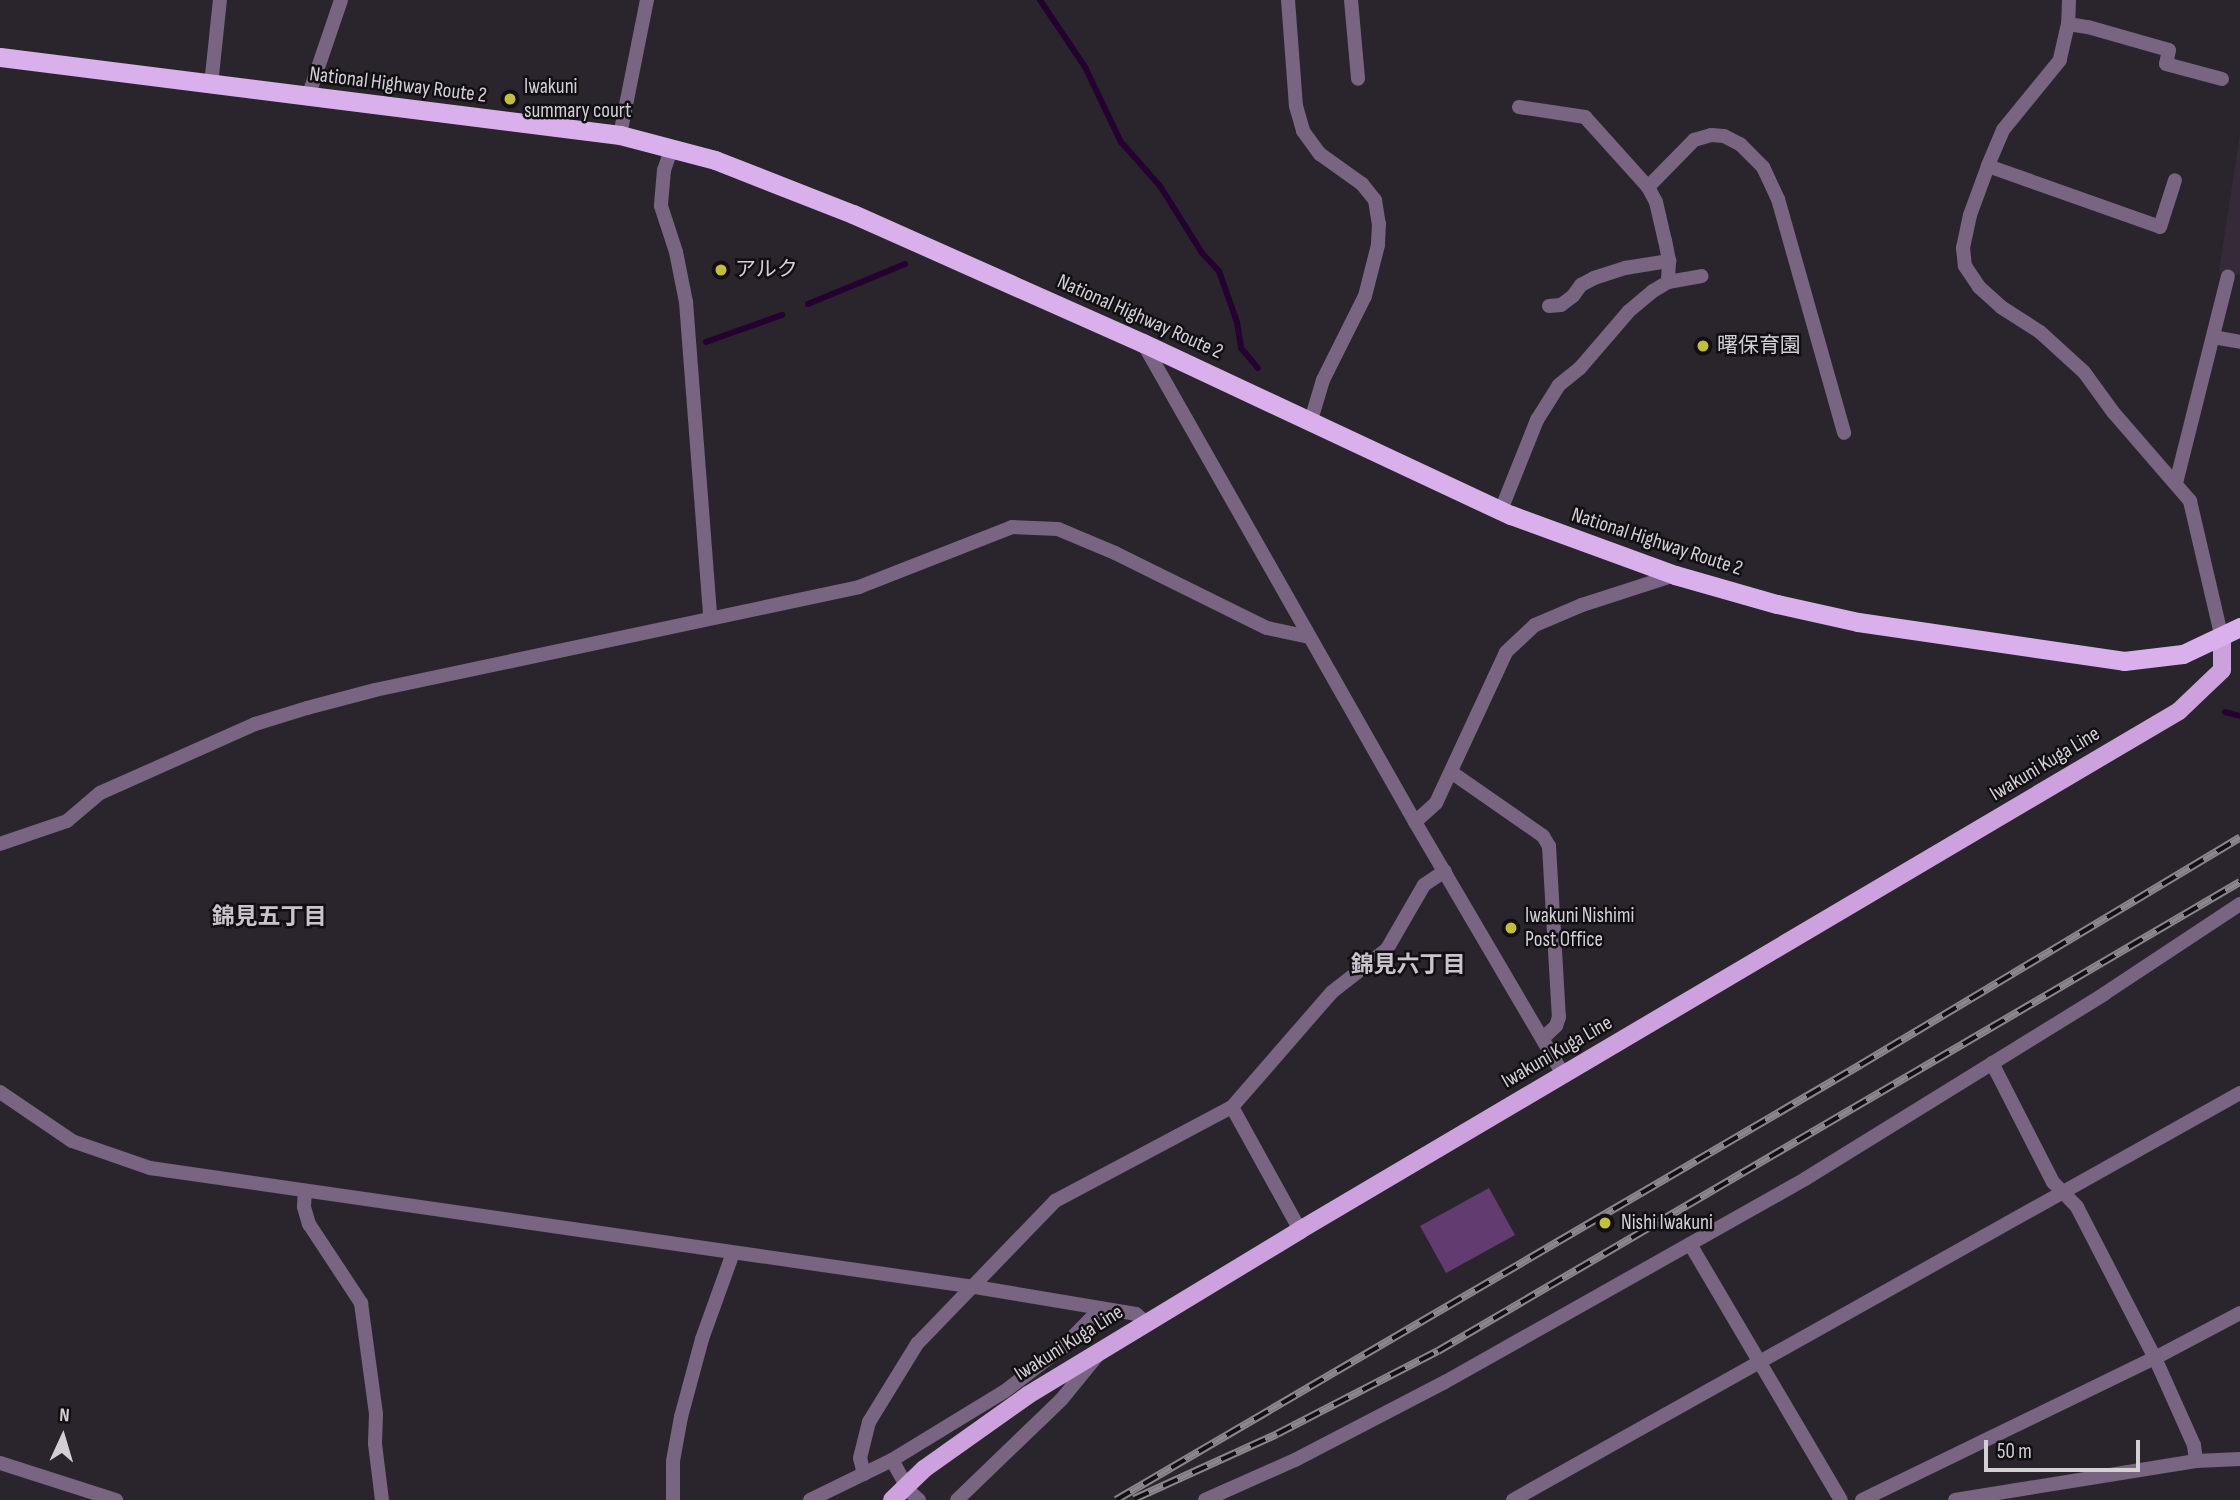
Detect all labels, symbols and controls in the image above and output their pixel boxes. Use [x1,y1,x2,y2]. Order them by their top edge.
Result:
street label: National Highway Route 2 [308,62,488,108]
place label: Iwakuni summary court [524,74,631,124]
marker: Iwakuni summary court [502,91,518,107]
place label: アルク [735,257,798,283]
marker: アルク [713,262,729,278]
street label: National Highway Route 2 [1053,269,1227,365]
place label: 曙保育園 [1717,333,1801,359]
marker: 曙保育園 [1695,338,1711,354]
street label: National Highway Route 2 [1568,502,1746,582]
street label: Iwakuni Kuga Line [1986,721,2104,807]
district label: 錦見五丁目 [212,903,326,931]
place label: Iwakuni Nishimi Post Office [1525,903,1634,953]
marker: Iwakuni Nishimi Post Office [1503,920,1519,936]
district label: 錦見六丁目 [1351,951,1465,979]
street label: Iwakuni Kuga Line [1497,1010,1617,1094]
place label: Nishi Iwakuni [1621,1210,1713,1236]
marker: Nishi Iwakuni [1595,1213,1615,1233]
street label: Iwakuni Kuga Line [1010,1300,1128,1386]
north arrow [28,1402,98,1472]
text: N [59,1404,70,1427]
scale bar [1988,1426,2144,1470]
text: 50 m [1997,1439,2032,1464]

